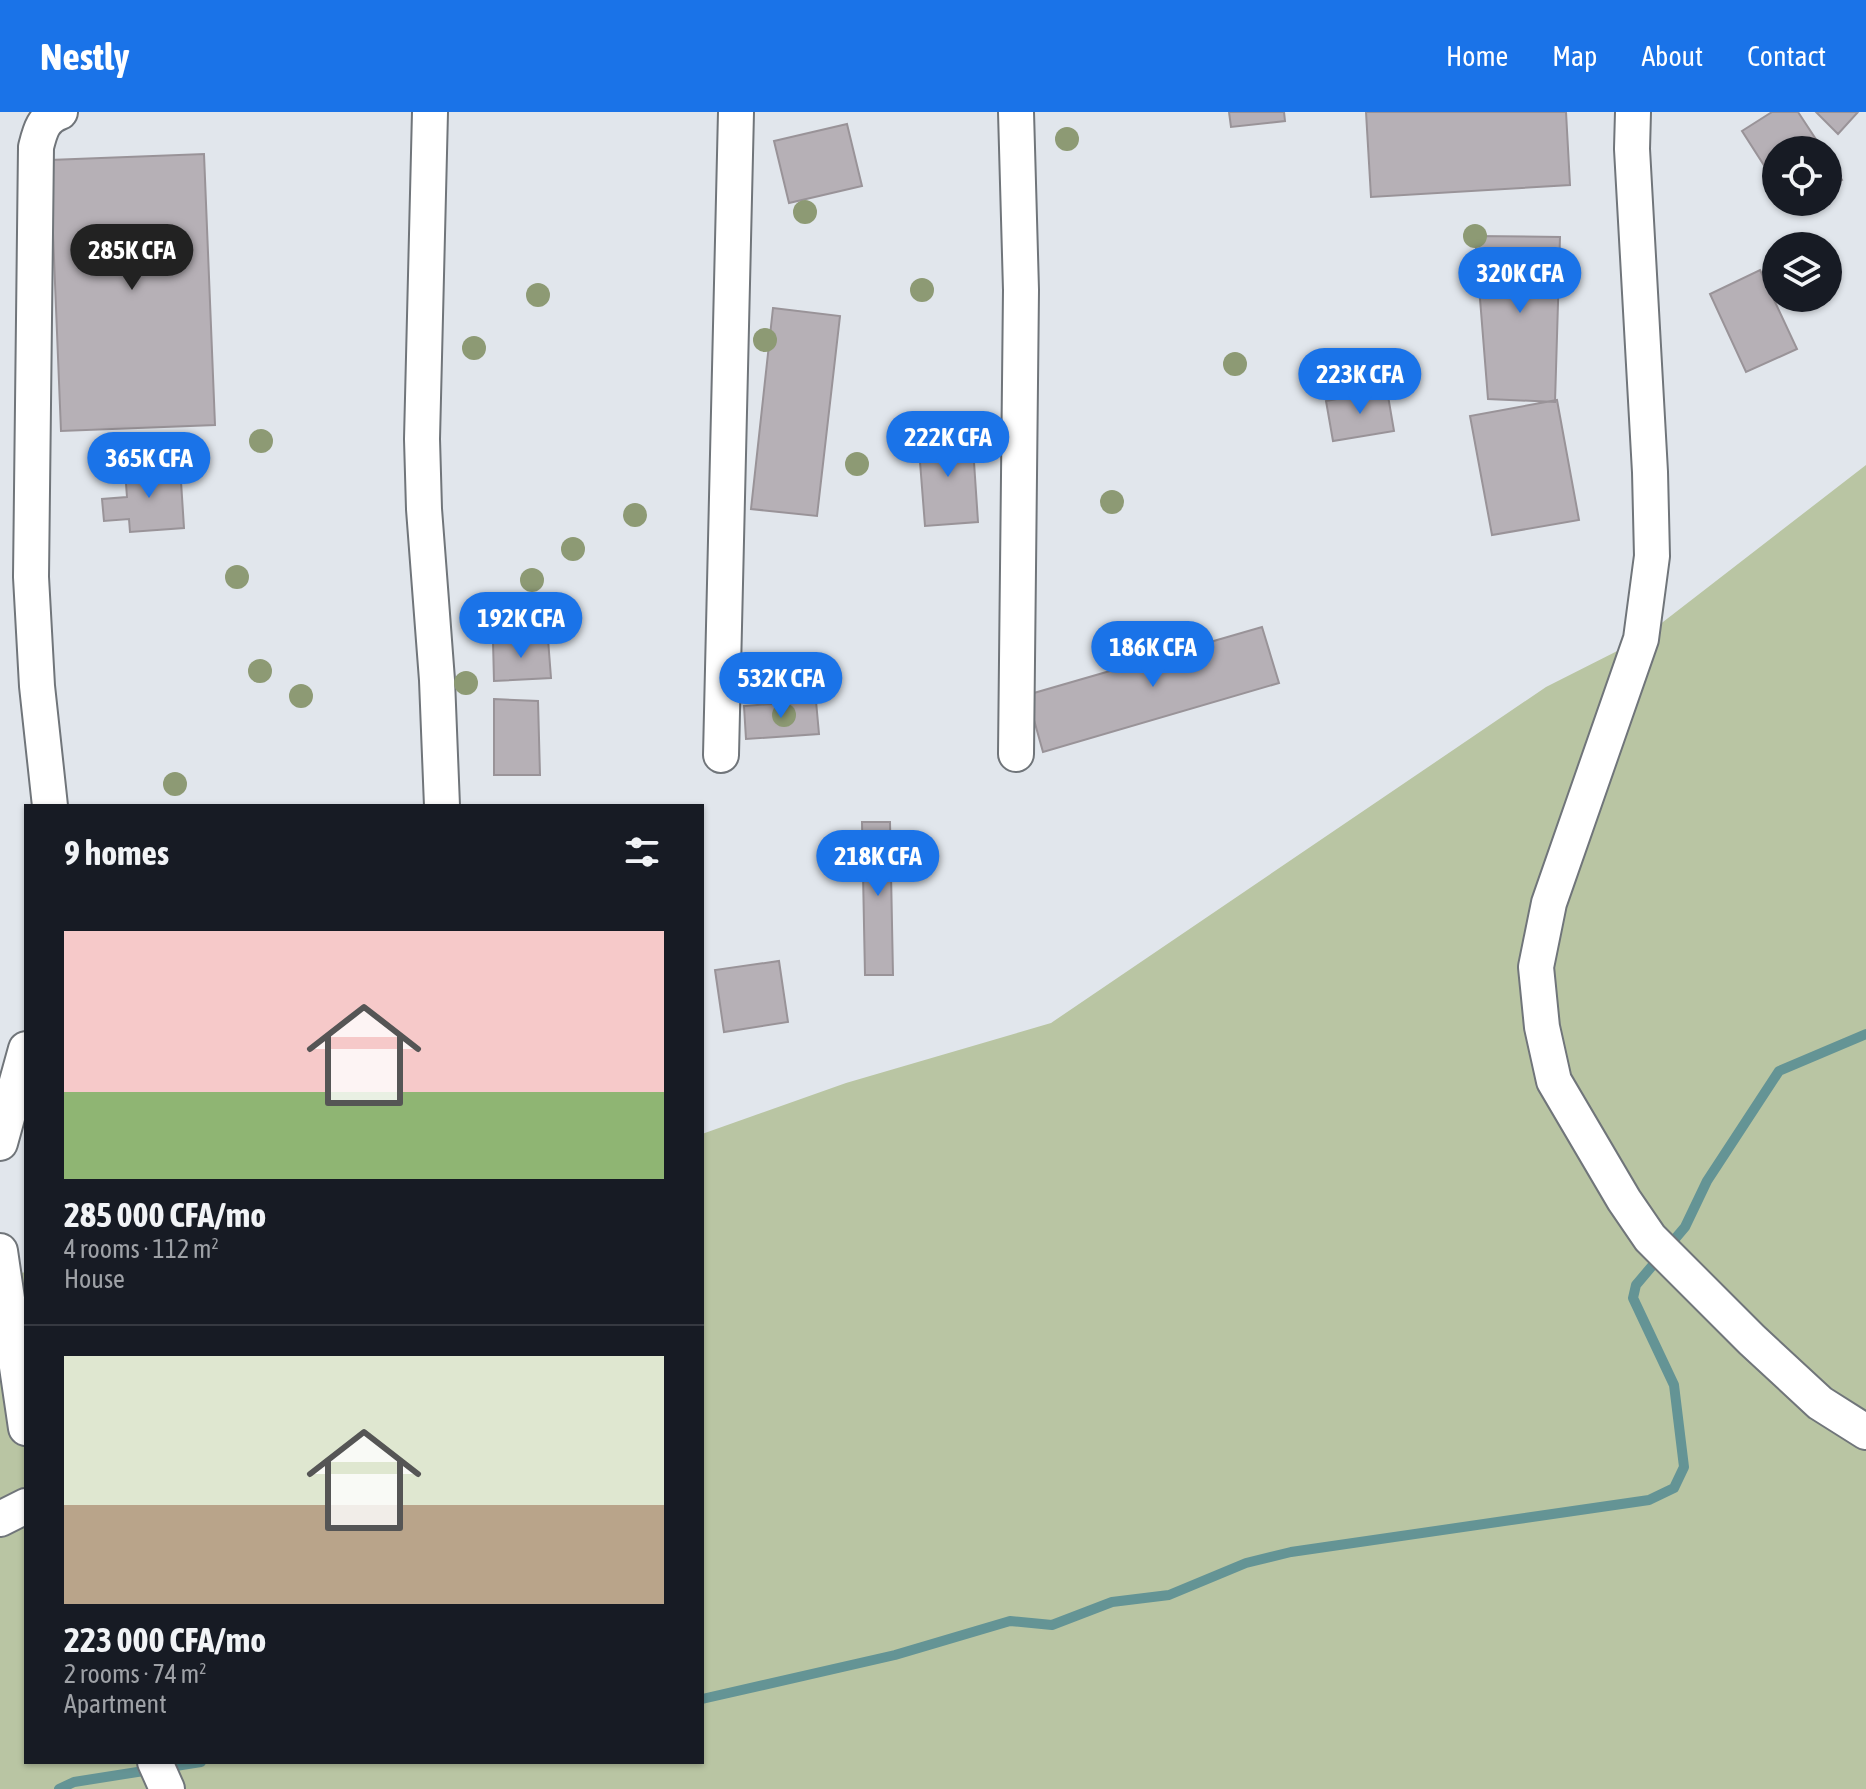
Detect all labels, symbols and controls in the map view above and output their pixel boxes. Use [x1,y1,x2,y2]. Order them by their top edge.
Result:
text: Nestly [40,35,129,78]
text: Home [1446,40,1508,72]
text: Map [1552,40,1597,72]
text: About [1641,40,1703,72]
text: Contact [1747,40,1826,72]
map controls [1762,136,1842,312]
button: locate [1762,136,1842,216]
pin: 285K CFA [49,224,215,292]
button: layers [1762,232,1842,312]
text: 285K CFA [88,235,176,265]
pin: 320K CFA [1437,247,1603,315]
text: 320K CFA [1476,258,1564,288]
pin: 223K CFA [1277,348,1443,416]
text: 223K CFA [1316,359,1404,389]
pin: 222K CFA [865,411,1031,479]
text: 222K CFA [904,422,992,452]
pin: 365K CFA [66,432,232,500]
text: 365K CFA [105,443,193,473]
pin: 192K CFA [438,592,604,660]
text: 192K CFA [477,603,565,633]
pin: 186K CFA [1070,621,1236,689]
text: 186K CFA [1109,632,1197,662]
pin: 532K CFA [698,652,864,720]
text: 532K CFA [737,663,825,693]
icon: filters [620,830,664,874]
pin: 218K CFA [795,830,961,898]
text: 9 homes [64,833,169,872]
text: 218K CFA [834,841,922,871]
icon: home [292,983,436,1127]
text: 285 000 CFA/mo [64,1195,266,1234]
text: 4 rooms · 112 m² [64,1234,219,1264]
text: House [64,1264,125,1294]
icon: home [292,1408,436,1552]
text: 223 000 CFA/mo [64,1620,266,1659]
text: 2 rooms · 74 m² [64,1659,206,1689]
text: Apartment [64,1689,167,1719]

